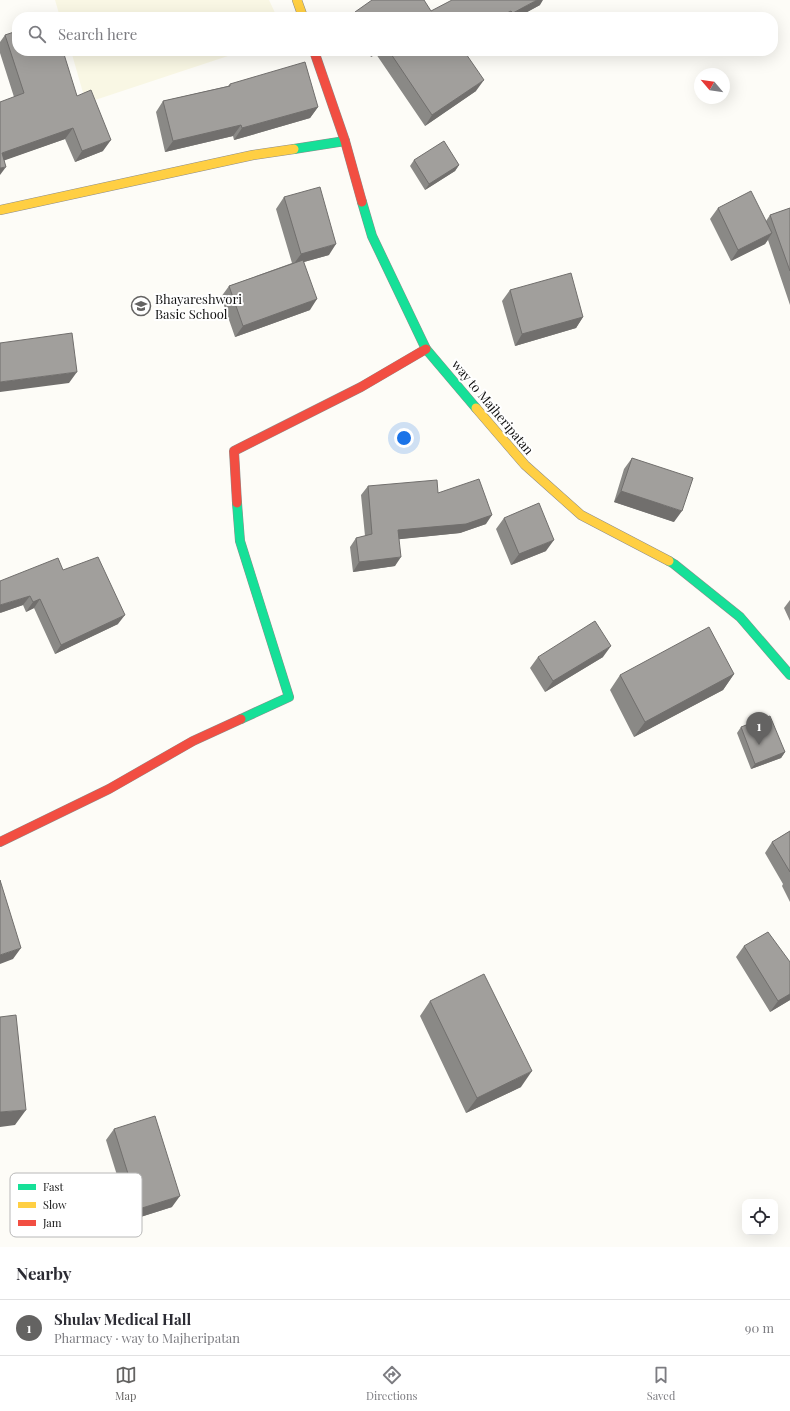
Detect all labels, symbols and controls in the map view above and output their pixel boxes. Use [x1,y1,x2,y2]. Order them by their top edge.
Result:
search box [12,12,778,56]
icon: search [26,23,48,45]
text: Search here [58,24,137,44]
north arrow [694,68,730,104]
place label: Bhayareshwori Basic School [155,290,242,322]
school or university icon: Bhayareshwori Basic School [130,295,152,317]
street label: way to Majheripatan [449,356,538,458]
your location [394,428,414,448]
pin: 1 [746,712,772,745]
legend [10,1173,142,1237]
text: Fast [43,1179,63,1194]
text: Slow [43,1197,67,1212]
map controls [742,1199,778,1235]
button: locate [742,1199,778,1235]
text: Jam [42,1215,62,1230]
text: Nearby [16,1262,71,1284]
text: Shulav Medical Hall [54,1309,191,1329]
text: 1 [27,1319,31,1336]
text: 90 m [745,1319,774,1336]
text: Pharmacy · way to Majheripatan [54,1329,240,1346]
tab: Map [115,1364,137,1403]
tab: Directions [366,1364,417,1403]
tab: Saved [647,1364,675,1403]

